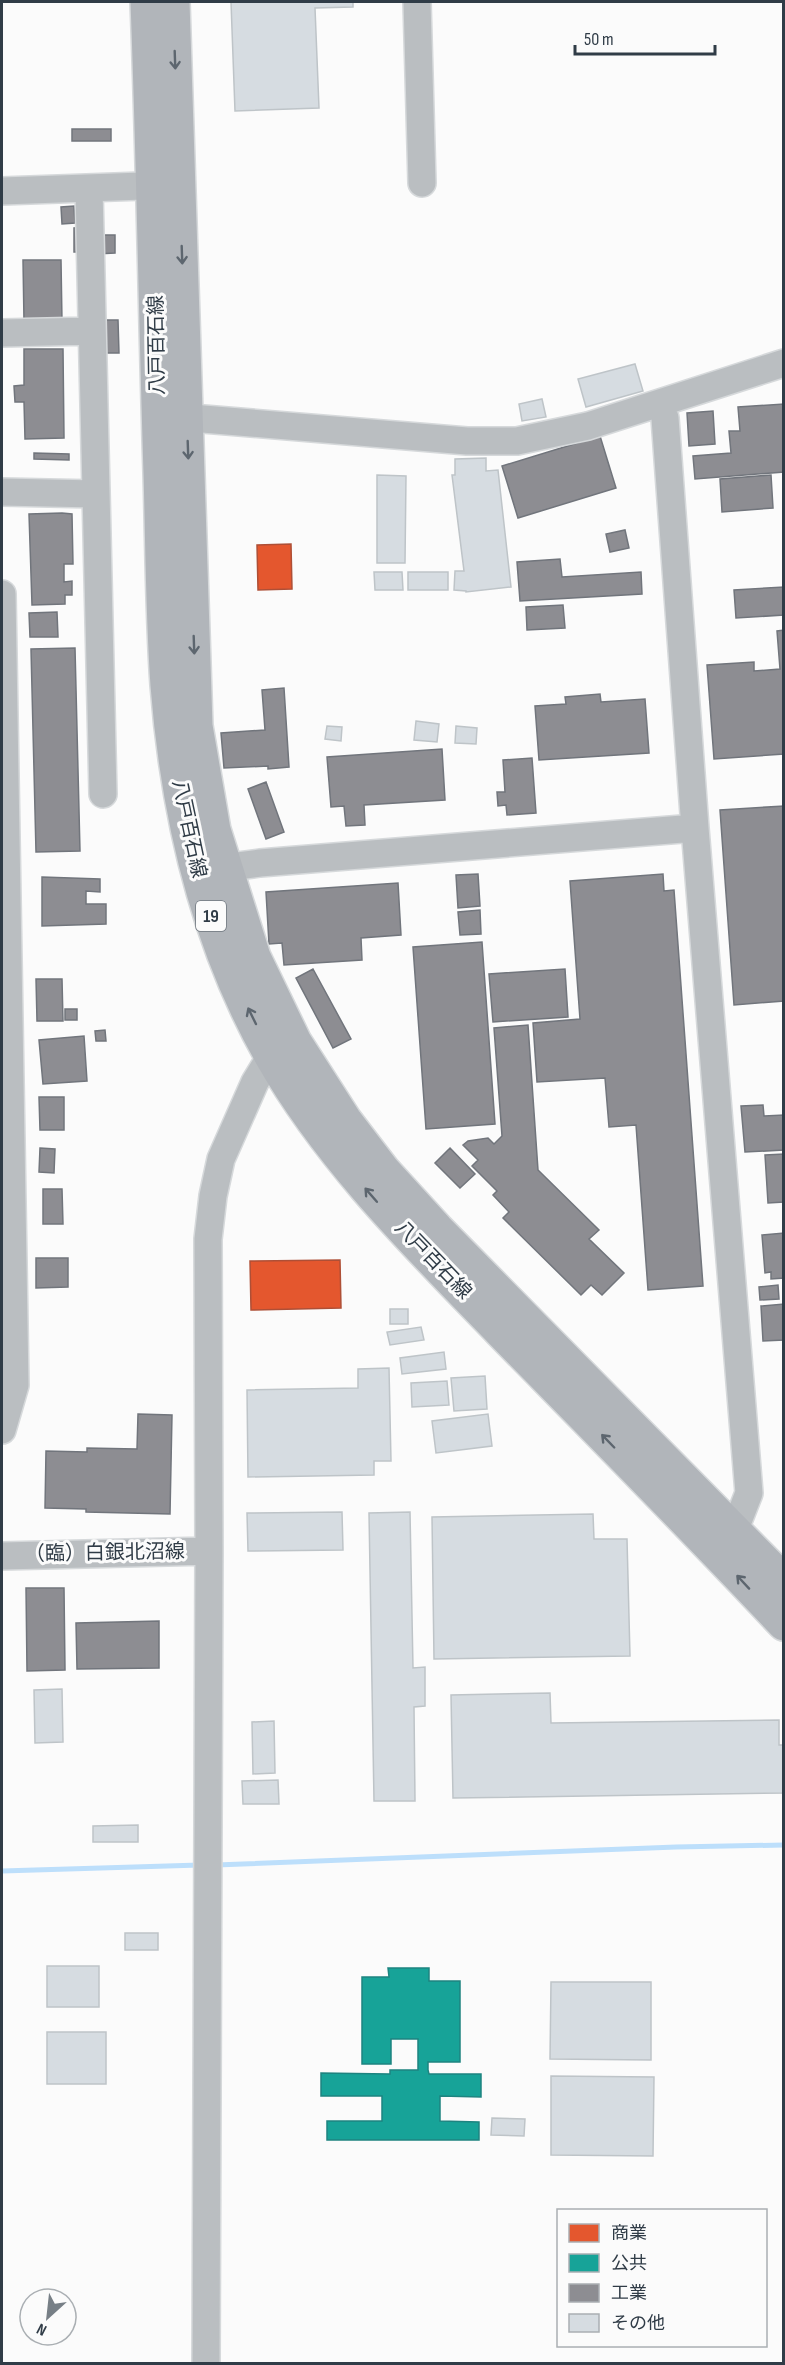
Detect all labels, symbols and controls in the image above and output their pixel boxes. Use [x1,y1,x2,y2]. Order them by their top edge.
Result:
scale bar [575,18,714,56]
text: 50 m [584,29,614,50]
one-way arrow [170,49,181,69]
one-way arrow [176,244,188,264]
street label: 八戸百石線 [144,295,170,395]
one-way arrow [182,439,194,459]
one-way arrow [188,634,200,654]
street label: 八戸百石線 [167,778,211,880]
road number: 19 [196,901,226,931]
one-way arrow [245,1007,257,1025]
one-way arrow [364,1188,378,1203]
street label: 八戸百石線 [390,1216,476,1304]
one-way arrow [601,1434,615,1449]
street label: （臨）白銀北沼線 [25,1540,185,1566]
one-way arrow [736,1574,751,1589]
legend [557,2209,767,2347]
text: 商業 [611,2223,647,2244]
text: 公共 [611,2253,647,2274]
text: 工業 [611,2283,647,2304]
north arrow [18,2287,78,2347]
text: その他 [611,2313,665,2334]
text: N [34,2319,50,2339]

